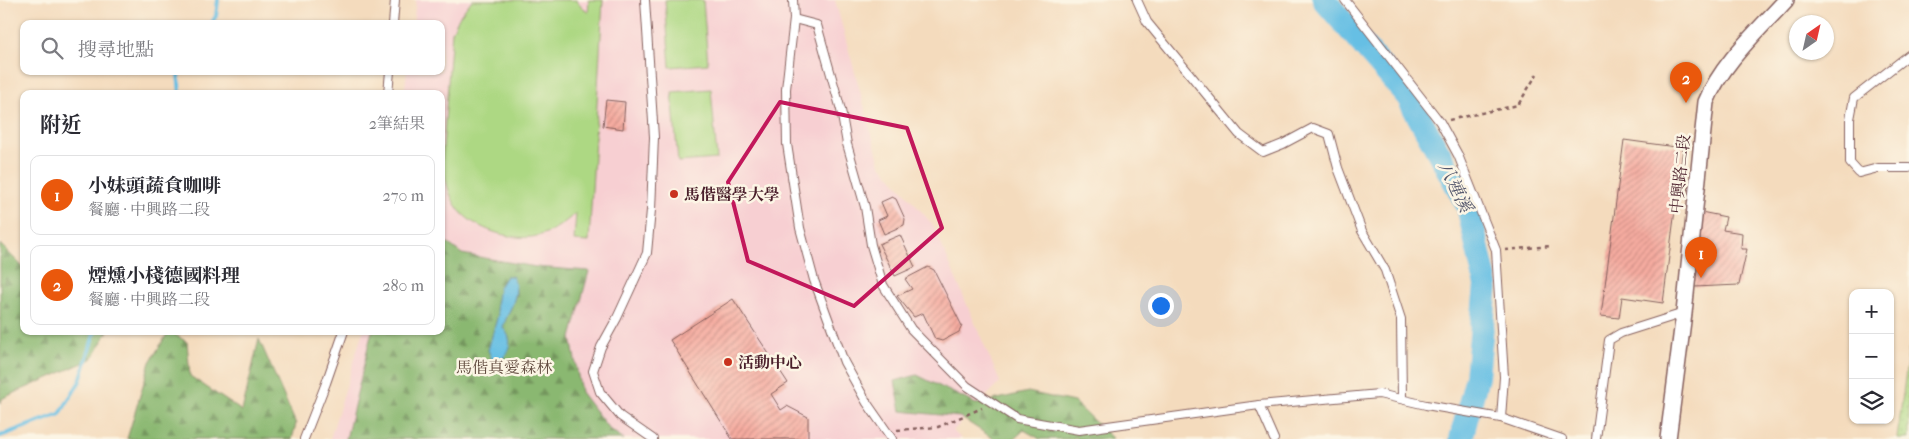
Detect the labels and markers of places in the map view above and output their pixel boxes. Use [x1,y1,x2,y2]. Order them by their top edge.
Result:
pin: 2 [1670,62,1702,103]
place label: 馬偕醫學大學 [684,185,780,204]
marker: 馬偕醫學大學 [668,188,680,200]
pin: 1 [1685,237,1717,278]
place label: 活動中心 [738,353,802,372]
marker: 活動中心 [722,356,734,368]

